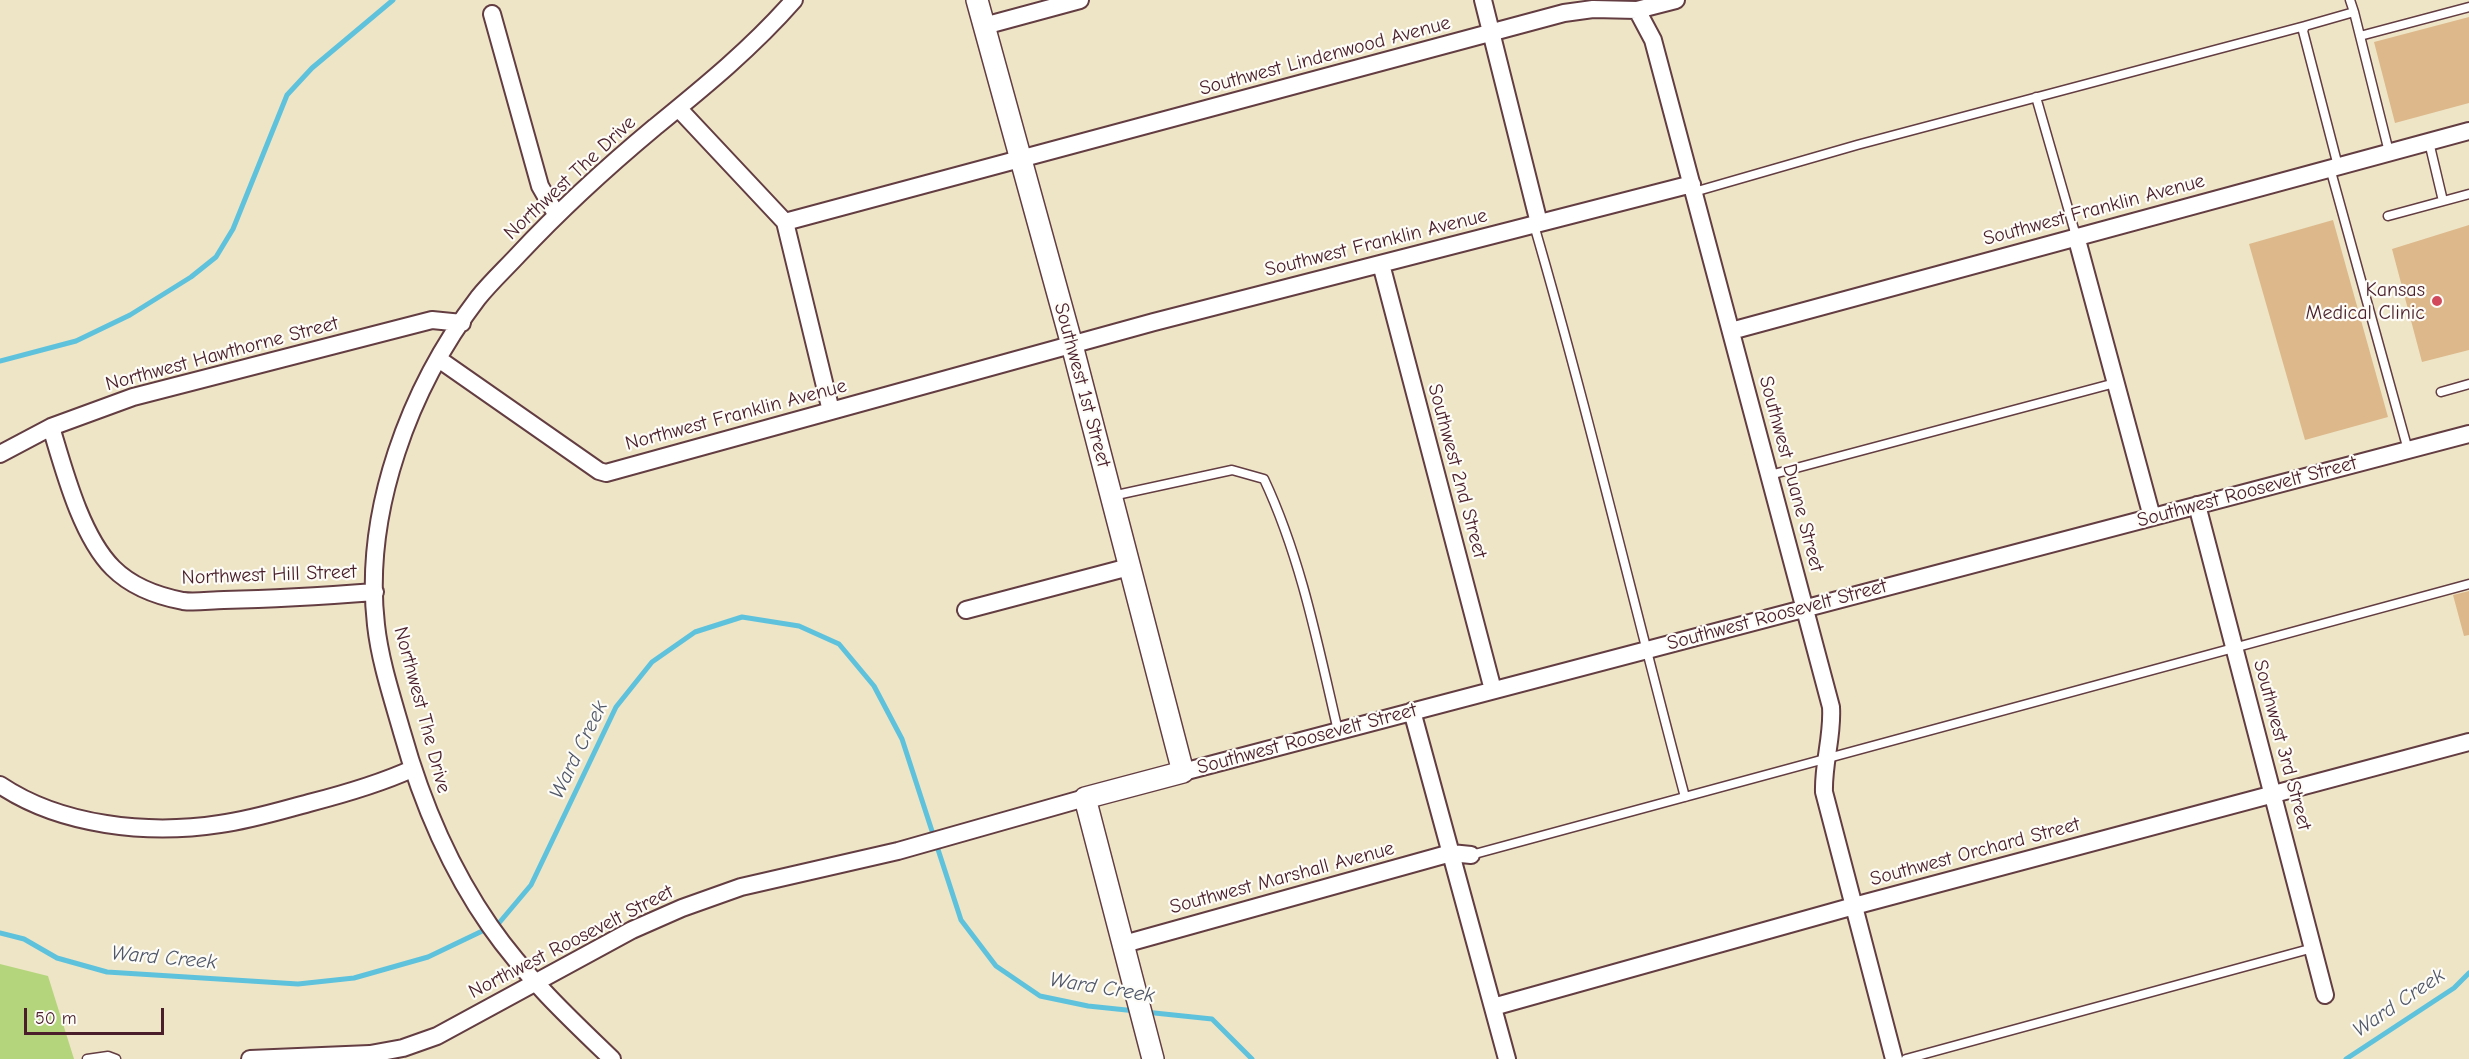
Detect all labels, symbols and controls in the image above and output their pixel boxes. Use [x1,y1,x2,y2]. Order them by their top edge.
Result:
street label: Southwest Lindenwood Avenue [1197,11,1453,101]
street label: Northwest The Drive [499,111,641,245]
street label: Southwest Franklin Avenue [1981,169,2207,251]
street label: Southwest Franklin Avenue [1262,204,1490,282]
place label: Kansas Medical Clinic [2306,278,2425,325]
marker: Kansas Medical Clinic [2430,294,2444,308]
street label: Southwest 1st Street [1048,300,1116,470]
street label: Northwest Hawthorne Street [103,311,341,397]
street label: Northwest Franklin Avenue [623,374,849,456]
street label: Southwest Duane Street [1753,374,1829,574]
street label: Southwest 2nd Street [1422,381,1492,561]
street label: Southwest Roosevelt Street [2135,451,2359,533]
street label: Northwest Hill Street [181,560,357,590]
street label: Southwest Roosevelt Street [1665,574,1889,656]
street label: Northwest The Drive [388,624,456,796]
street label: Southwest 3rd Street [2248,657,2316,833]
water label: Ward Creek [544,697,614,803]
street label: Southwest Roosevelt Street [1195,698,1419,780]
street label: Southwest Orchard Street [1867,812,2083,892]
street label: Southwest Marshall Avenue [1167,836,1397,920]
street label: Northwest Roosevelt Street [465,880,677,1004]
water label: Ward Creek [110,941,218,975]
water label: Ward Creek [2348,963,2450,1043]
water label: Ward Creek [1048,967,1156,1009]
scale bar [27,996,166,1034]
text: 50 m [35,1008,77,1029]

